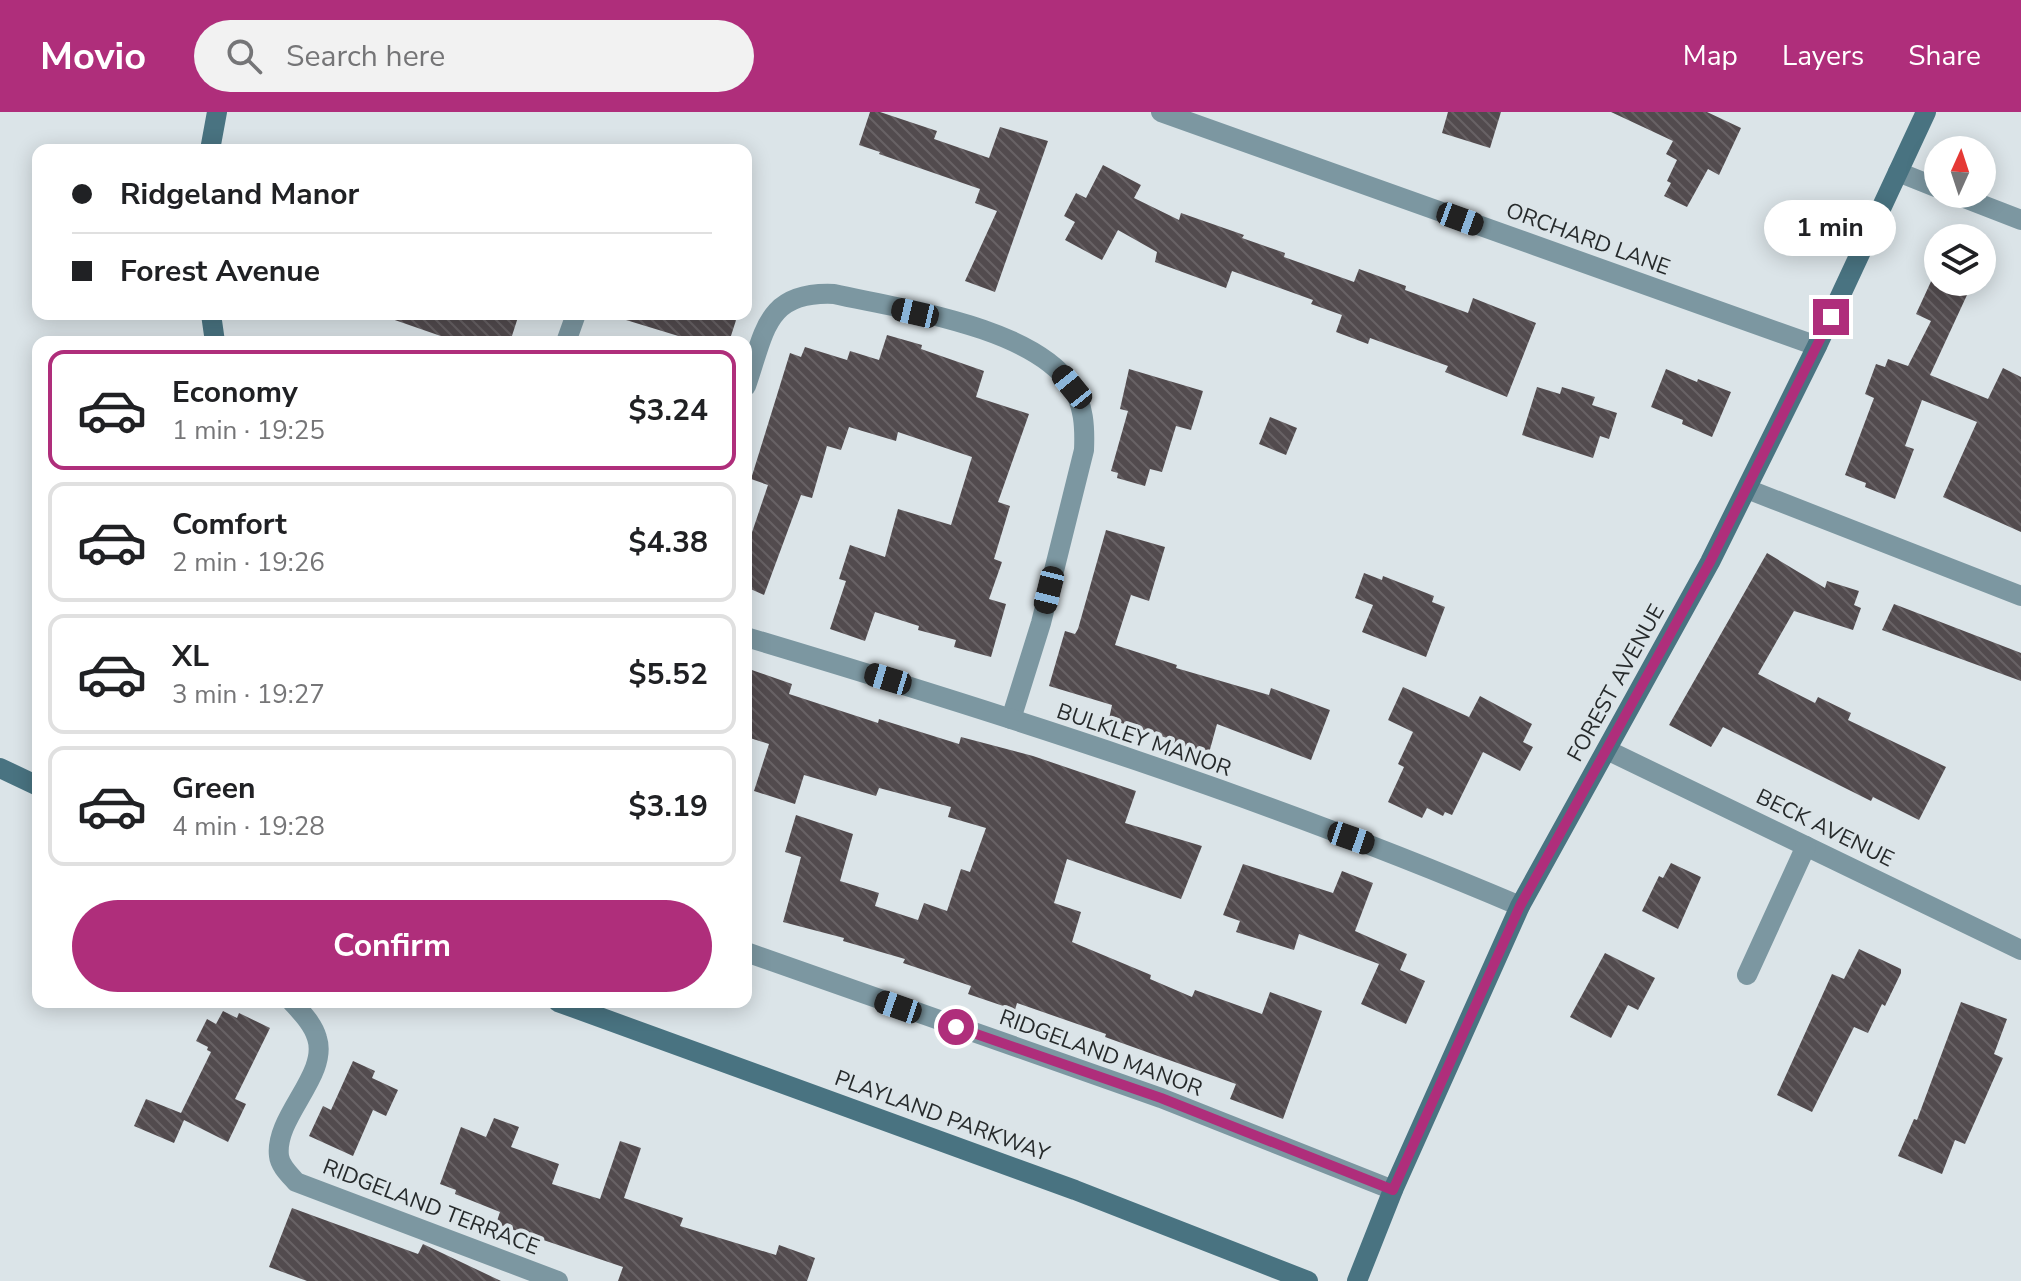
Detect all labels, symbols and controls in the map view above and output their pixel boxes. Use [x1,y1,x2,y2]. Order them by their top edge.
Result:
search box [194,20,754,92]
text: Movio [40,31,146,82]
icon: search [222,34,266,78]
text: Search here [286,36,445,77]
text: Map [1683,37,1738,75]
text: Layers [1782,37,1864,75]
text: Share [1908,37,1981,75]
north arrow [1924,136,1996,208]
map controls [1924,136,1996,296]
text: Ridgeland Manor [120,174,359,215]
street label: ORCHARD LANE [1502,195,1674,283]
car [1433,200,1487,238]
callout: 1 min [1765,201,1897,257]
text: 1 min [1796,210,1864,245]
button: layers [1924,224,1996,296]
text: Forest Avenue [120,251,320,292]
car [889,296,941,330]
route end [1813,299,1849,335]
car [1048,361,1096,413]
text: Economy [172,372,298,413]
icon: car [76,374,148,446]
text: $3.24 [629,390,708,431]
text: 1 min · 19:25 [172,413,325,448]
text: Comfort [172,504,287,545]
icon: car [76,506,148,578]
text: $4.38 [629,522,708,563]
text: 2 min · 19:26 [172,545,325,580]
car [1032,564,1066,616]
street label: FOREST AVENUE [1560,599,1672,767]
text: XL [172,636,209,677]
icon: car [76,638,148,710]
text: $5.52 [629,654,708,695]
car [862,661,914,697]
text: 3 min · 19:27 [172,677,325,712]
street label: BULKLEY MANOR [1053,696,1236,784]
text: Green [172,768,256,809]
icon: car [76,770,148,842]
street label: BECK AVENUE [1751,782,1899,874]
text: $3.19 [629,786,708,827]
text: 4 min · 19:28 [172,809,325,844]
car [1324,819,1378,857]
button: Confirm [72,900,712,992]
car [871,988,925,1026]
street label: RIDGELAND MANOR [995,1002,1207,1104]
route start [938,1009,974,1045]
street label: PLAYLAND PARKWAY [830,1063,1054,1169]
street label: RIDGELAND TERRACE [318,1152,544,1262]

